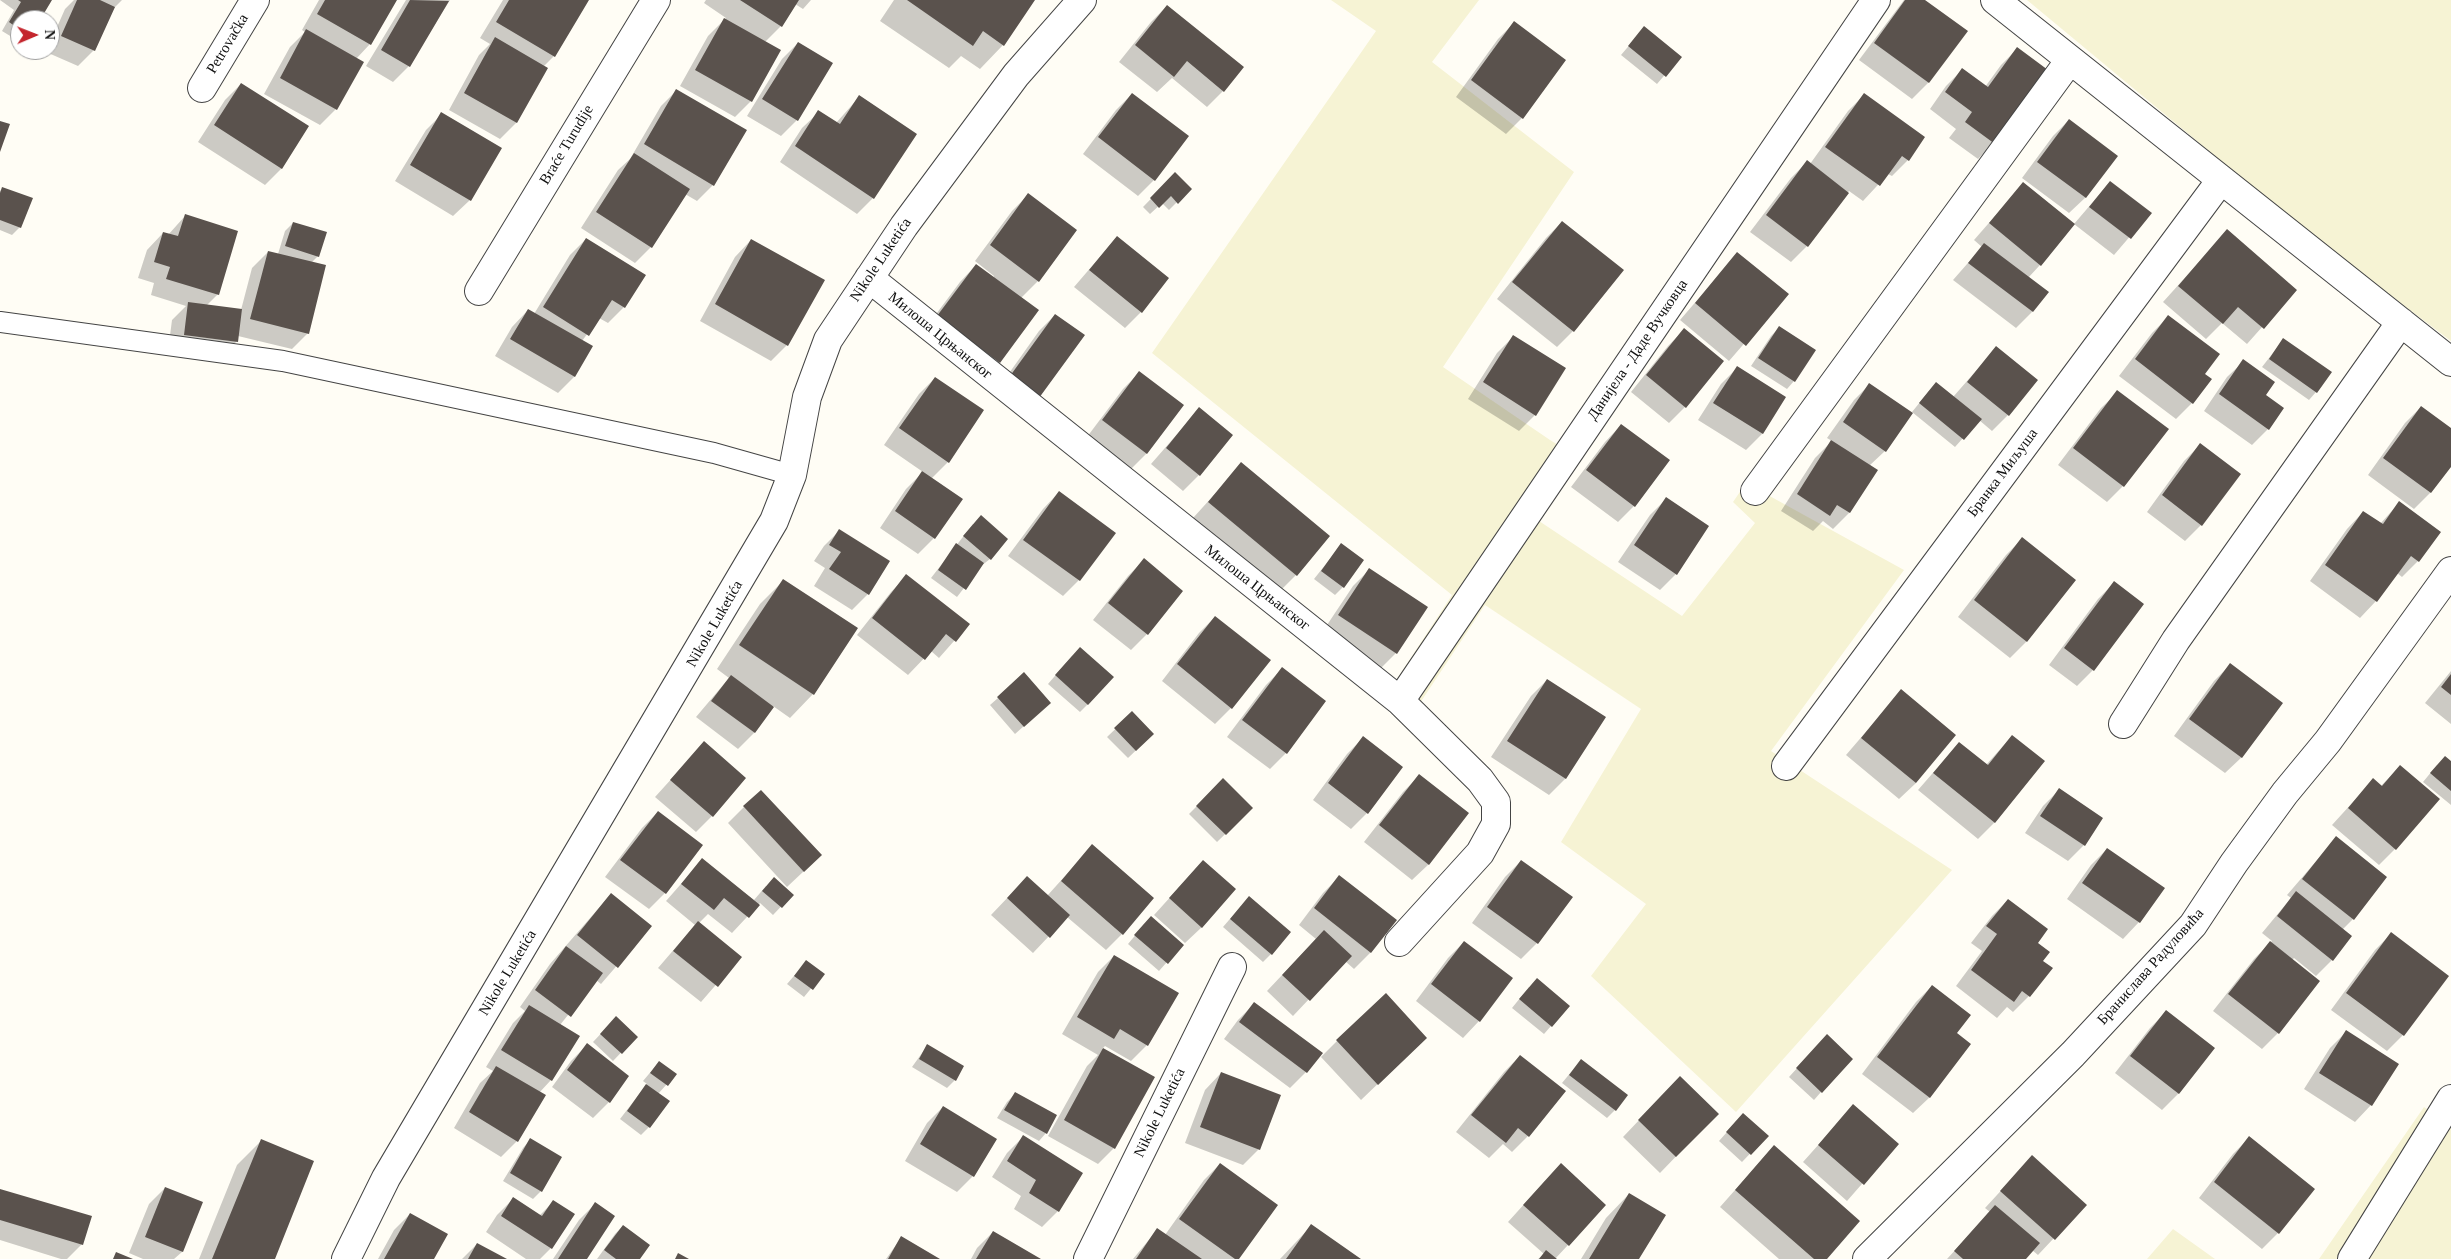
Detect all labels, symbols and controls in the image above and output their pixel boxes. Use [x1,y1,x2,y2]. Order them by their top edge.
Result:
north arrow [10,10,60,60]
street label: Petrovačka [203,11,253,77]
text: N [42,30,57,40]
street label: Braće Turudije [536,102,598,188]
street label: Nikole Luketića [846,215,916,305]
street label: Данијела - Даде Вучковца [1584,276,1692,424]
street label: Милоша Црњанског [884,288,996,384]
street label: Бранка Миљуша [1964,425,2042,521]
street label: Милоша Црњанског [1201,541,1313,635]
street label: Nikole Luketića [683,577,747,671]
street label: Бранислава Радуловића [2094,905,2208,1029]
street label: Nikole Luketića [475,927,541,1019]
street label: Nikole Luketića [1131,1065,1189,1161]

